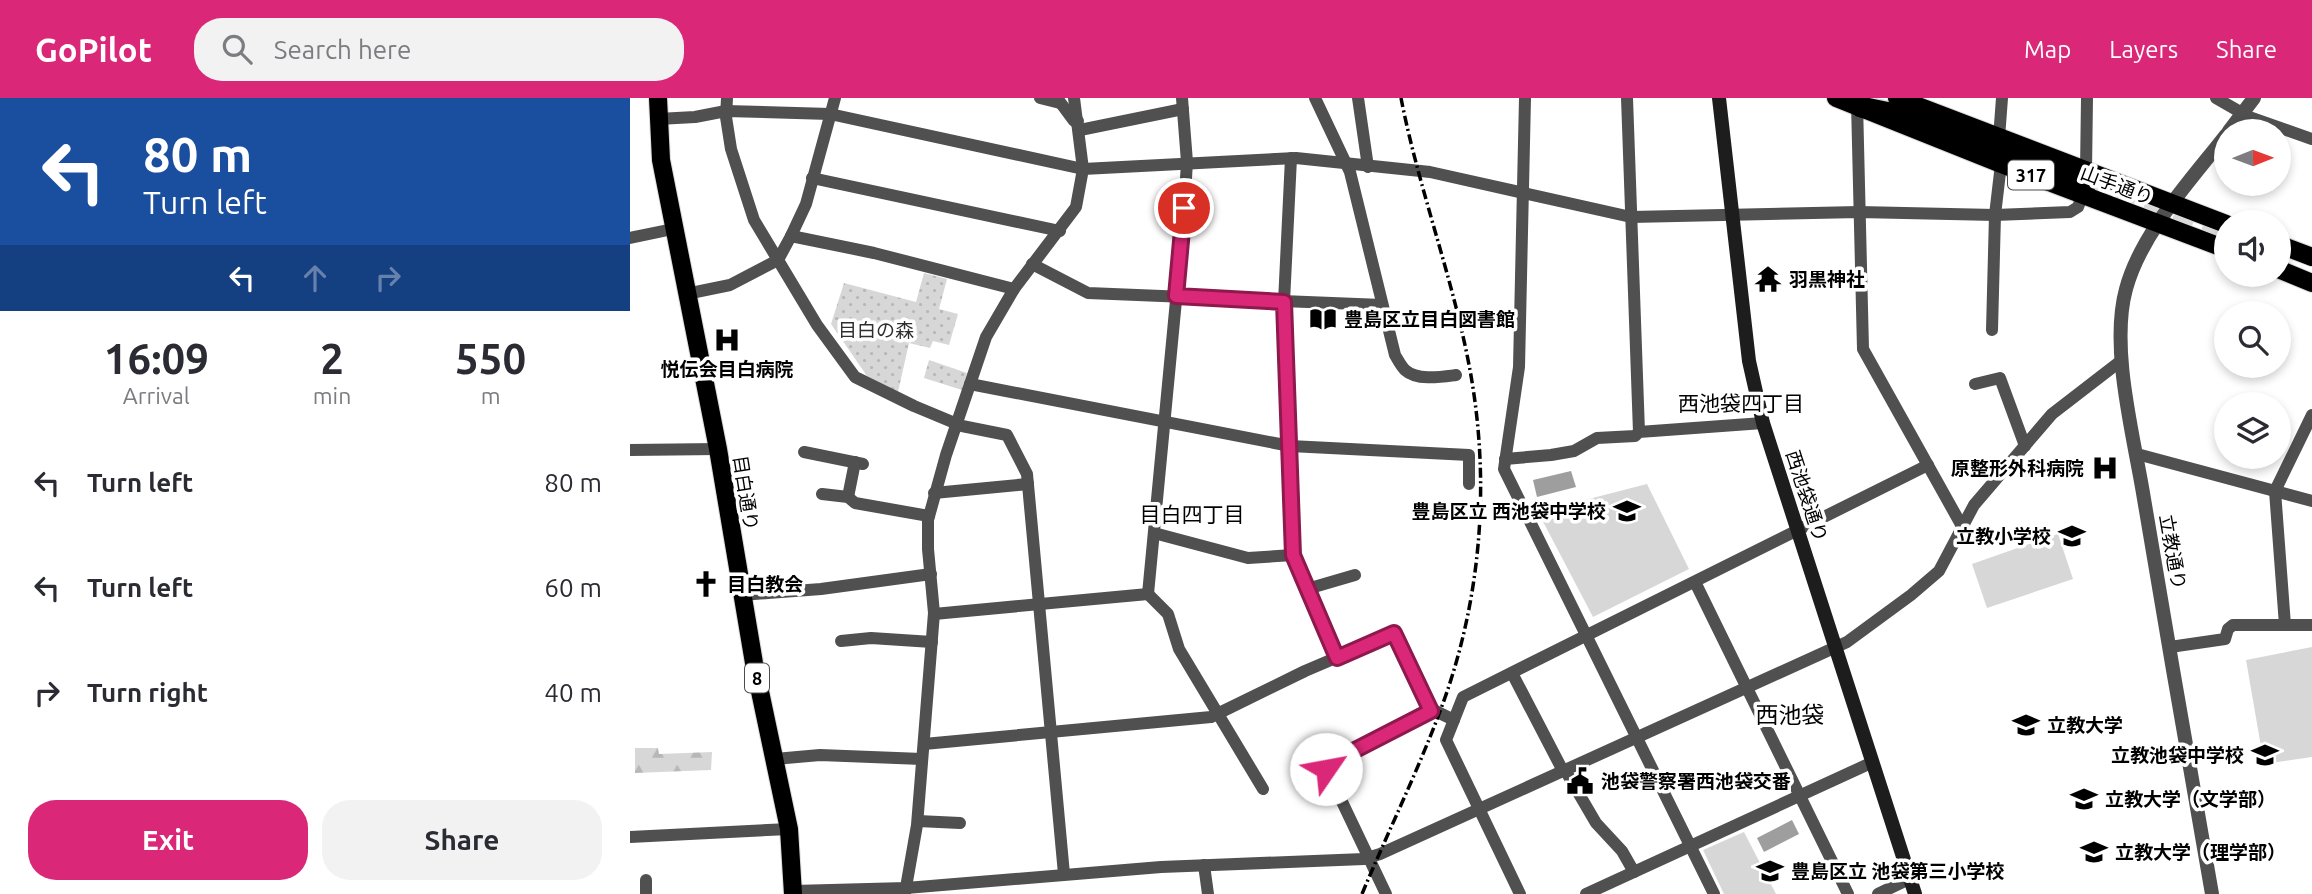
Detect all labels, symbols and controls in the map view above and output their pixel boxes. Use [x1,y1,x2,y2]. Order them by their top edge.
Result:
search box [194,18,684,81]
icon: search [218,30,256,68]
text: GoPilot [35,31,152,68]
text: Search here [274,35,411,64]
text: Map [2024,36,2071,63]
text: Layers [2109,36,2178,63]
text: Share [2216,36,2277,63]
north arrow [2214,119,2291,196]
map controls [2214,119,2291,469]
icon: left [28,126,119,217]
text: 80 m [143,126,252,181]
road number: 317 [2008,160,2054,190]
street label: 山手通り [2078,161,2156,209]
pin [1154,178,1214,238]
text: Turn left [143,184,267,220]
icon: arrive [1165,189,1203,227]
button: sound [2214,210,2291,287]
icon: left [223,259,261,297]
icon: ahead [296,259,334,297]
icon: right [369,259,407,297]
temple icon: 羽黒神社 [1753,264,1783,294]
place label: 羽黒神社 [1789,268,1865,290]
button: search [2214,301,2291,378]
library icon: 豊島区立目白図書館 [1308,304,1338,334]
place label: 豊島区立目白図書館 [1344,308,1515,330]
park label: 目白の森 [838,319,914,341]
hospital icon: 悦伝会目白病院 [712,325,742,355]
text: 16:09 [104,335,209,382]
text: 2 [320,335,344,382]
text: 550 [455,335,526,382]
place label: 悦伝会目白病院 [660,358,794,380]
text: Arrival [123,383,190,408]
text: min [313,383,351,408]
text: m [481,383,501,408]
district label: 西池袋四丁目 [1678,391,1804,415]
button: layers [2214,392,2291,469]
street label: 西池袋通り [1782,447,1832,545]
hospital icon: 原整形外科病院 [2090,453,2120,483]
street label: 目白通り [729,454,763,532]
place label: 原整形外科病院 [1951,457,2084,479]
icon: left [28,464,66,502]
text: Turn left [87,468,193,497]
text: 80 m [544,468,602,497]
school or university icon: 豊島区立 西池袋中学校 [1612,496,1642,526]
place label: 豊島区立 西池袋中学校 [1411,500,1606,522]
district label: 目白四丁目 [1140,502,1245,526]
street label: 立教通り [2156,513,2190,591]
school or university icon: 立教小学校 [2057,521,2087,551]
place label: 立教小学校 [1956,525,2051,547]
icon: left [28,569,66,607]
church icon: 目白教会 [691,569,721,599]
text: Turn left [87,573,193,602]
text: 60 m [544,573,602,602]
place label: 目白教会 [727,573,803,595]
road number: 8 [745,664,769,692]
icon: right [28,674,66,712]
text: Turn right [87,678,208,707]
text: 40 m [544,678,602,707]
district label: 西池袋 [1756,702,1825,727]
school or university icon: 立教大学 [2011,710,2041,740]
place label: 立教大学 [2047,714,2123,736]
position arrow [1289,732,1363,806]
school or university icon: 立教池袋中学校 [2250,740,2280,770]
place label: 立教池袋中学校 [2111,744,2244,766]
public building icon: 池袋警察署西池袋交番 [1565,766,1595,796]
place label: 池袋警察署西池袋交番 [1601,770,1791,792]
school or university icon: 立教大学（文学部） [2069,784,2099,814]
place label: 立教大学（文学部） [2105,788,2276,810]
button: Exit [28,800,308,880]
button: Share [322,800,602,880]
school or university icon: 立教大学（理学部） [2079,837,2109,867]
place label: 立教大学（理学部） [2115,841,2286,863]
school or university icon: 豊島区立 池袋第三小学校 [1755,856,1785,886]
place label: 豊島区立 池袋第三小学校 [1791,860,2005,882]

